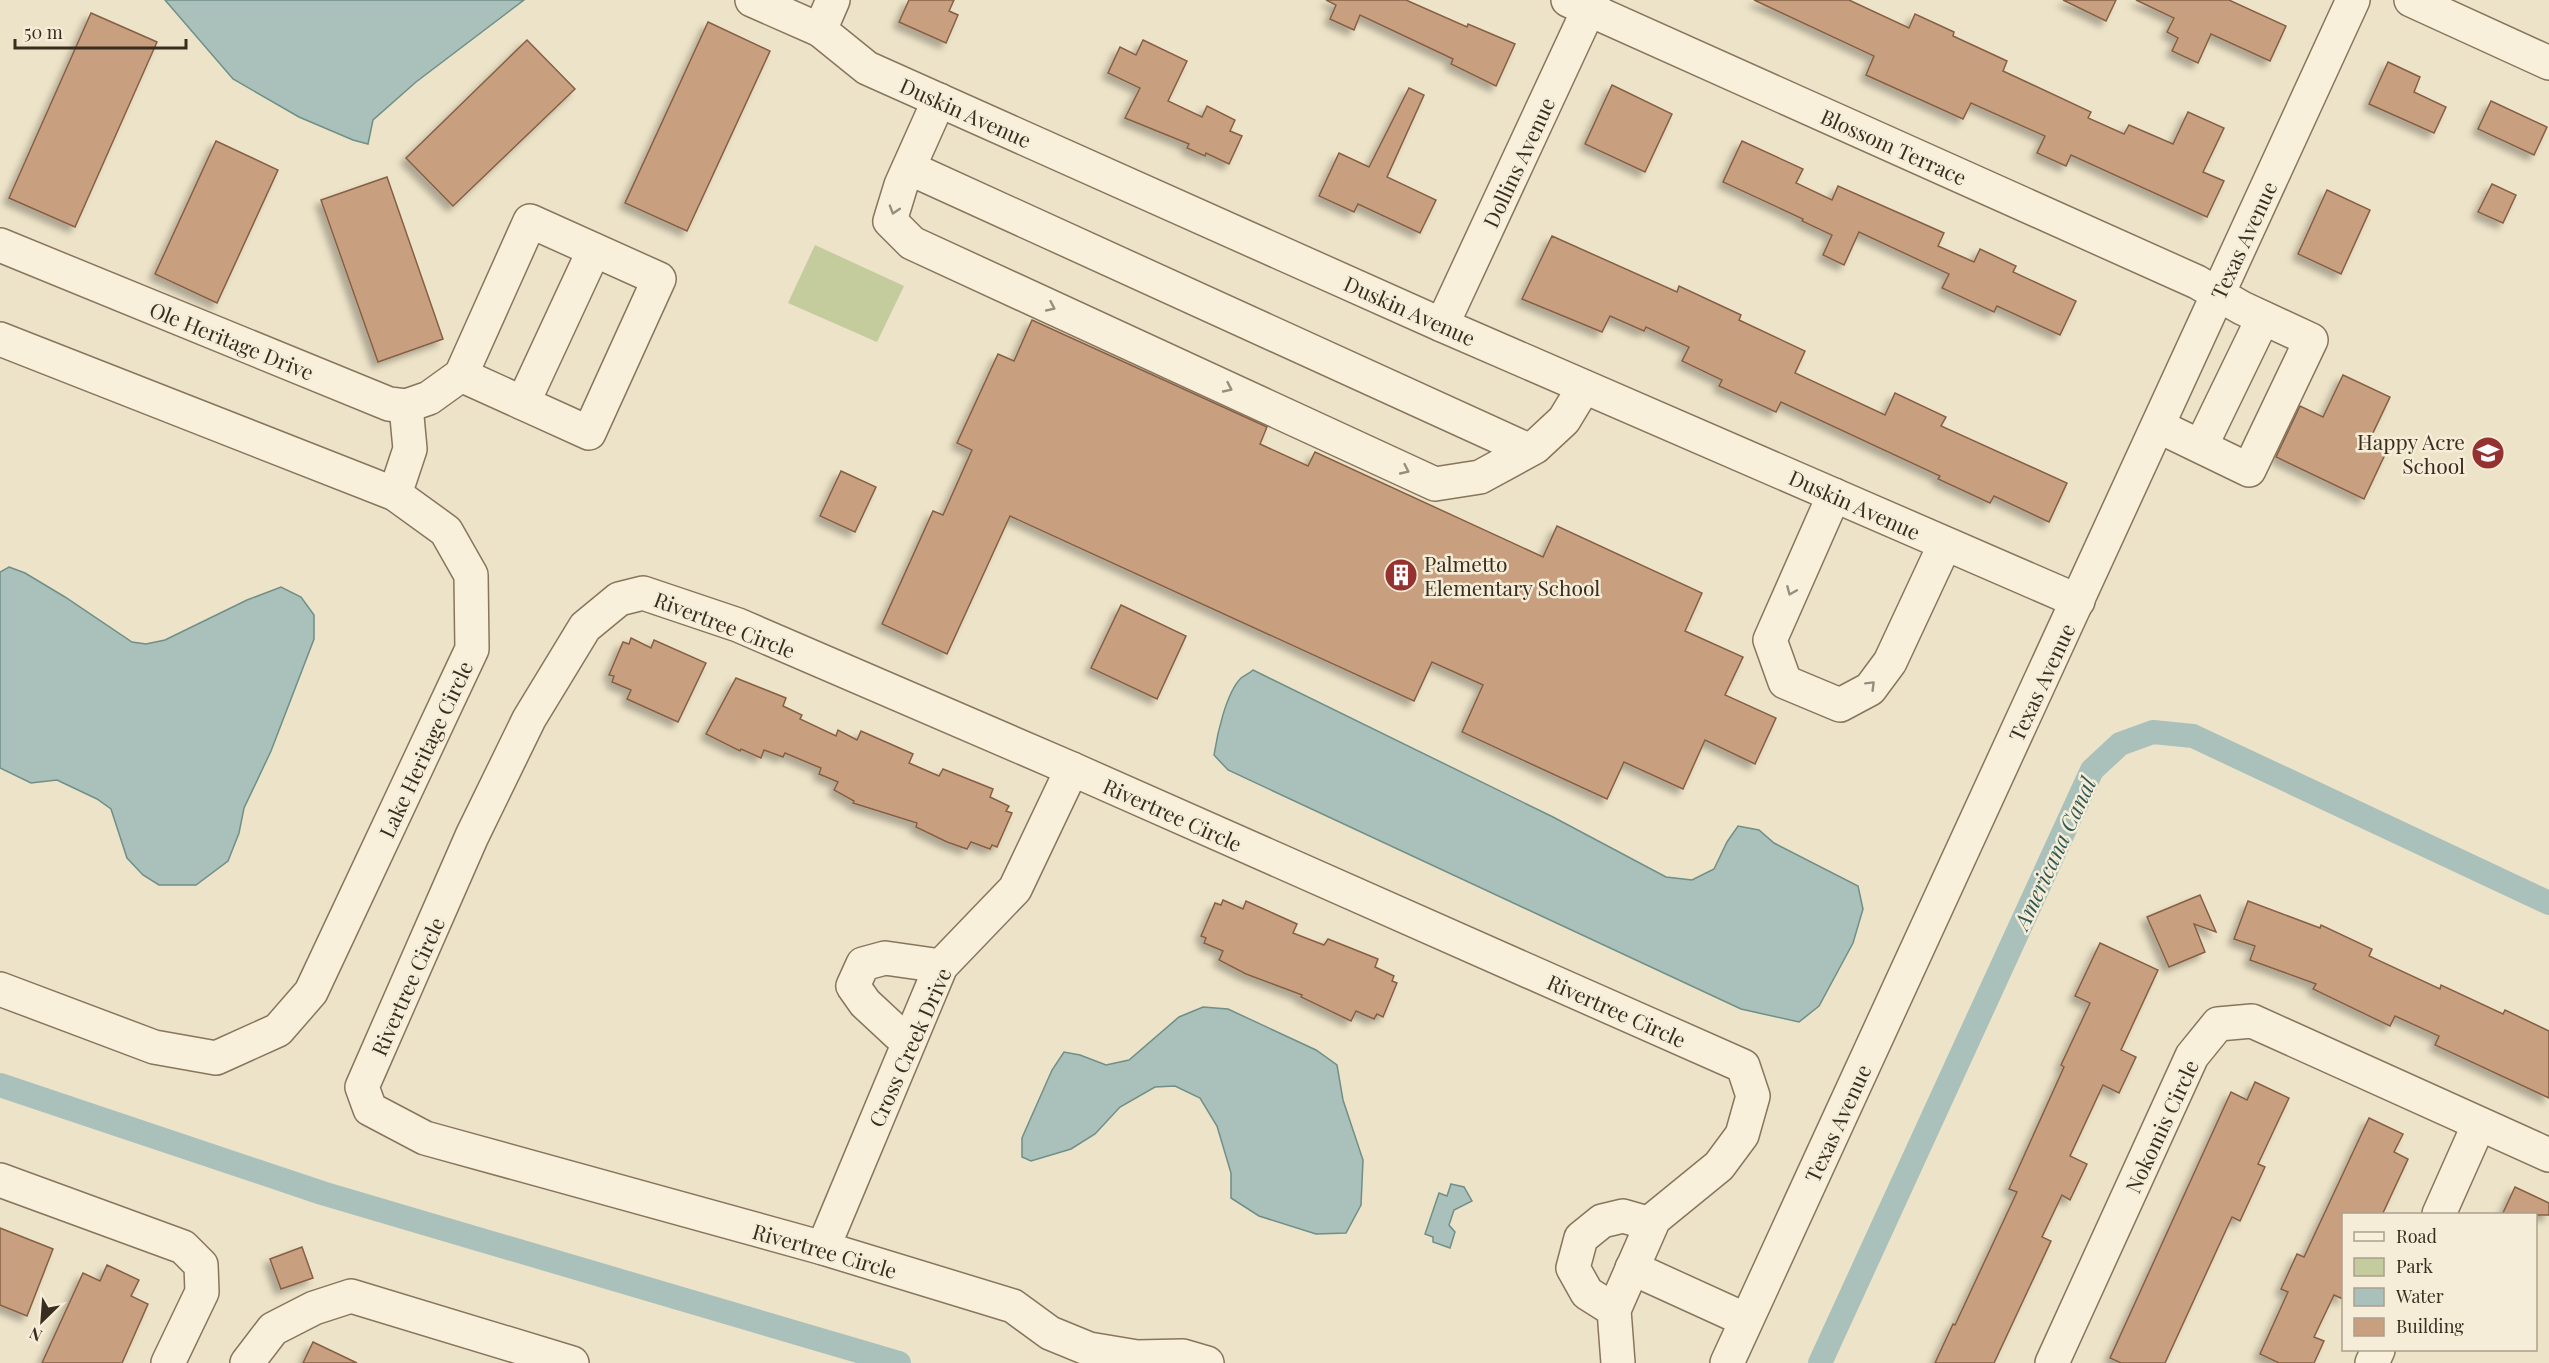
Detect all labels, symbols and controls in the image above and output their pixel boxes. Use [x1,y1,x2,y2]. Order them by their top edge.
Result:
scale bar [15,12,186,50]
text: 50 m [24,20,63,44]
street label: Duskin Avenue [896,71,1036,153]
street label: Dollins Avenue [1476,92,1560,232]
street label: Blossom Terrace [1817,101,1971,191]
street label: Texas Avenue [2203,177,2283,303]
one-way arrow [889,204,901,215]
street label: Duskin Avenue [1340,269,1480,351]
street label: Ole Heritage Drive [146,294,318,386]
one-way arrow [1044,299,1055,311]
one-way arrow [1221,381,1232,393]
place label: Happy Acre School [2357,427,2465,479]
school or university icon: Happy Acre School [2470,435,2506,471]
one-way arrow [1399,463,1410,475]
street label: Duskin Avenue [1785,463,1925,545]
place label: Palmetto Elementary School [1424,549,1600,601]
building icon: Palmetto Elementary School [1383,557,1419,593]
street label: Rivertree Circle [651,584,799,664]
one-way arrow [1786,585,1798,596]
street label: Texas Avenue [2001,619,2081,745]
street label: Lake Heritage Circle [372,656,478,842]
one-way arrow [1865,681,1875,692]
street label: Rivertree Circle [1099,771,1247,857]
water label: Americana Canal [2005,771,2103,936]
street label: Rivertree Circle [364,912,450,1060]
street label: Cross Creek Drive [861,963,957,1131]
street label: Rivertree Circle [1543,967,1691,1053]
street label: Nokomis Circle [2118,1055,2204,1197]
street label: Texas Avenue [1797,1060,1877,1186]
legend [2342,1213,2537,1351]
street label: Rivertree Circle [750,1216,900,1284]
text: Road [2396,1224,2437,1248]
text: Park [2396,1254,2433,1278]
text: Water [2395,1284,2444,1308]
north arrow [12,1291,72,1351]
text: Building [2396,1314,2464,1338]
text: N [25,1323,45,1347]

